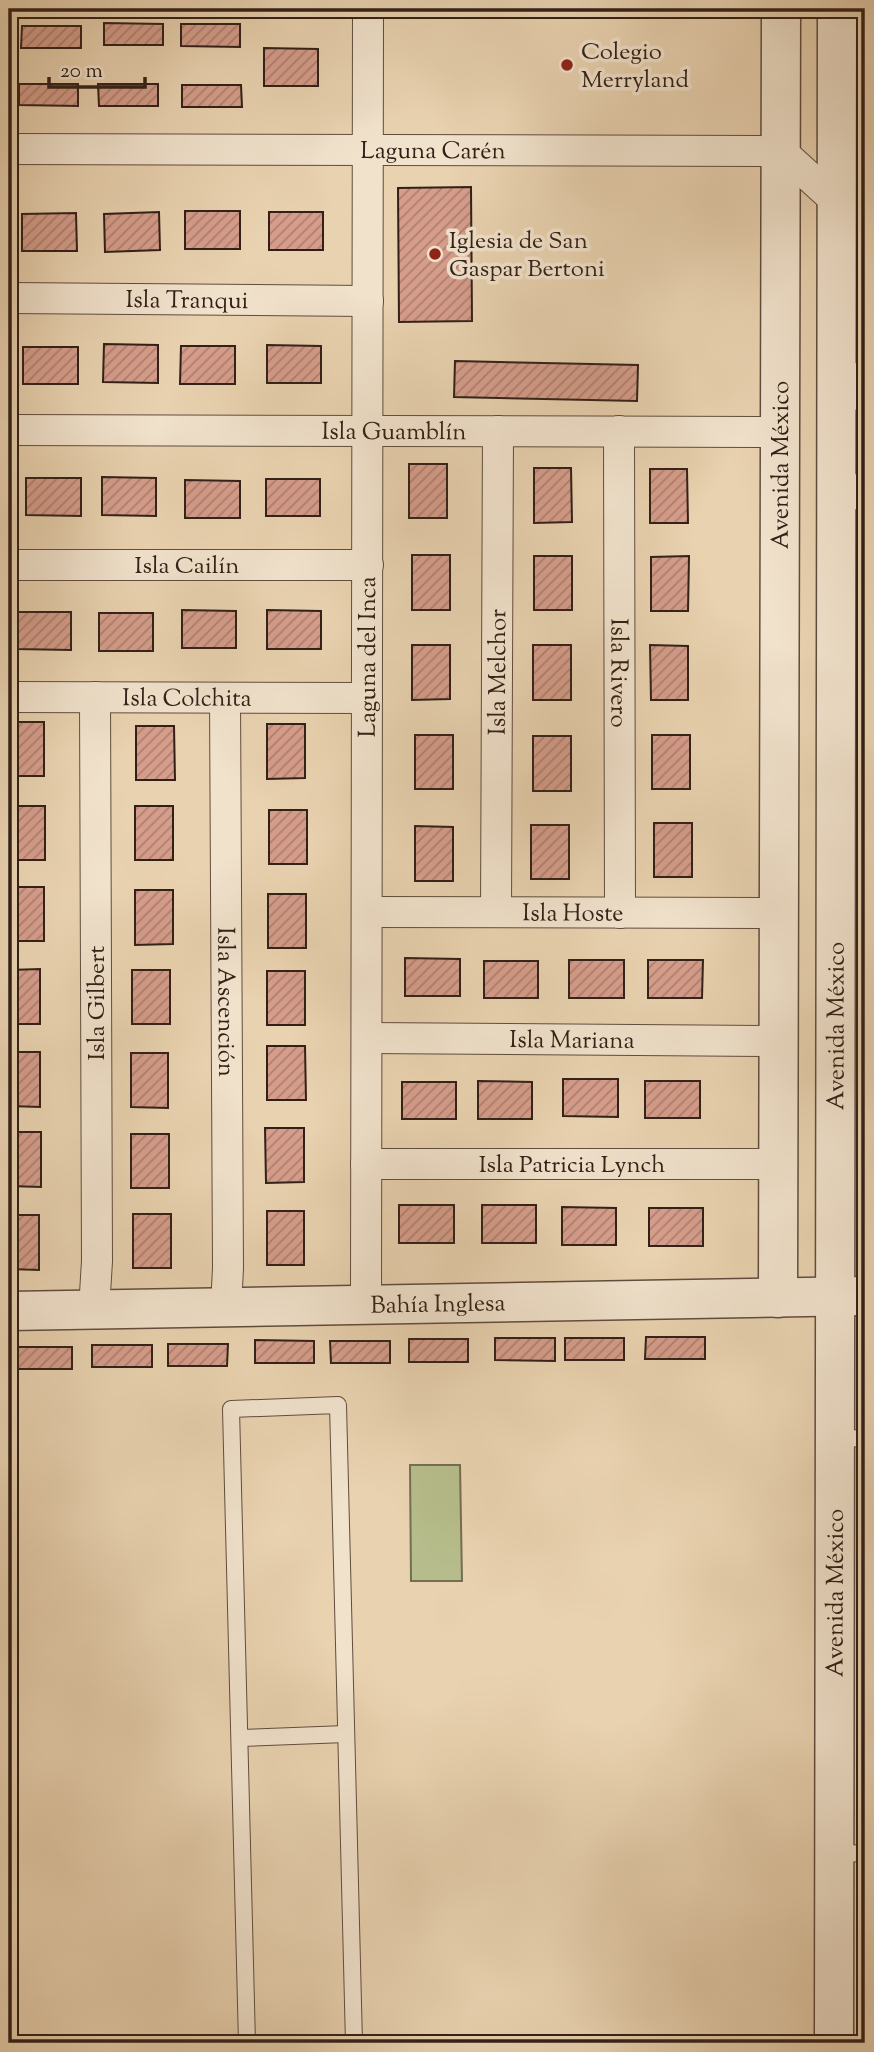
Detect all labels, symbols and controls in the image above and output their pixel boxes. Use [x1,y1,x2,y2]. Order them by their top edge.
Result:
place label: Colegio Merryland [581,36,689,98]
scale bar [49,46,145,90]
text: 20 m [60,57,103,87]
marker: Colegio Merryland [559,57,575,73]
street label: Laguna Carén [360,135,506,169]
place label: Iglesia de San Gaspar Bertoni [449,225,605,287]
marker: Iglesia de San Gaspar Bertoni [427,246,443,262]
street label: Isla Tranqui [125,284,249,319]
street label: Avenida México [765,381,799,549]
street label: Isla Guamblín [321,416,467,450]
street label: Isla Cailín [135,550,239,584]
street label: Laguna del Inca [352,576,386,738]
street label: Isla Melchor [482,609,516,735]
street label: Isla Rivero [600,618,635,728]
street label: Isla Colchita [122,682,252,717]
street label: Isla Hoste [522,897,624,932]
street label: Isla Ascención [207,927,242,1077]
street label: Avenida México [820,942,855,1110]
street label: Isla Gilbert [81,945,115,1061]
street label: Isla Mariana [509,1024,635,1059]
street label: Isla Patricia Lynch [479,1149,665,1183]
street label: Bahía Inglesa [370,1287,506,1324]
street label: Avenida México [820,1509,854,1677]

